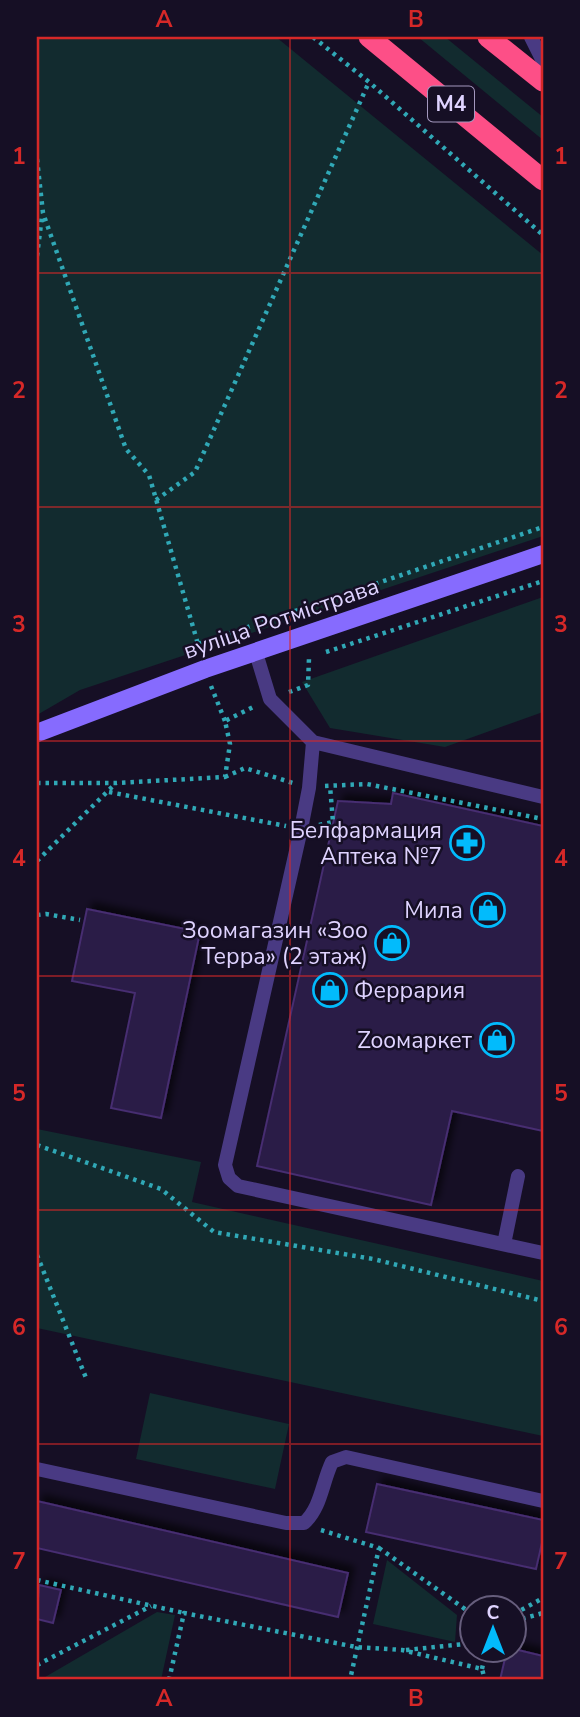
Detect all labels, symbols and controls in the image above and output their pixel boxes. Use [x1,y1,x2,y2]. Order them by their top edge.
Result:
text: A [155,4,173,35]
text: B [408,4,424,35]
road number: М4 [428,86,474,122]
text: 1 [12,141,26,172]
text: 1 [554,141,568,172]
text: 2 [12,375,26,406]
text: 2 [554,375,568,406]
street label: вуліца Ротмістрава [179,570,383,667]
text: 3 [12,609,26,640]
text: 3 [554,609,568,640]
place label: Белфармация Аптека №7 [290,815,442,872]
pharmacy icon: Белфармация Аптека №7 [448,824,486,862]
text: 4 [12,843,26,874]
text: 4 [554,843,568,874]
shop icon: Мила [469,891,507,929]
place label: Мила [404,895,463,926]
place label: Зоомагазин «Зоо Терра» (2 этаж) [182,915,368,972]
shop icon: Зоомагазин «Зоо Терра» (2 этаж) [373,924,411,962]
shop icon: Феррария [311,971,349,1009]
place label: Феррария [354,975,465,1006]
shop icon: Zooмаркет [478,1021,516,1059]
place label: Zooмаркет [357,1025,473,1056]
text: 5 [12,1078,26,1109]
text: 5 [554,1078,568,1109]
text: 6 [12,1312,26,1343]
text: 6 [554,1312,568,1343]
text: 7 [12,1546,26,1577]
text: 7 [554,1546,568,1577]
north arrow [458,1594,528,1664]
text: С [487,1600,500,1626]
text: A [155,1683,173,1714]
text: B [408,1683,424,1714]

